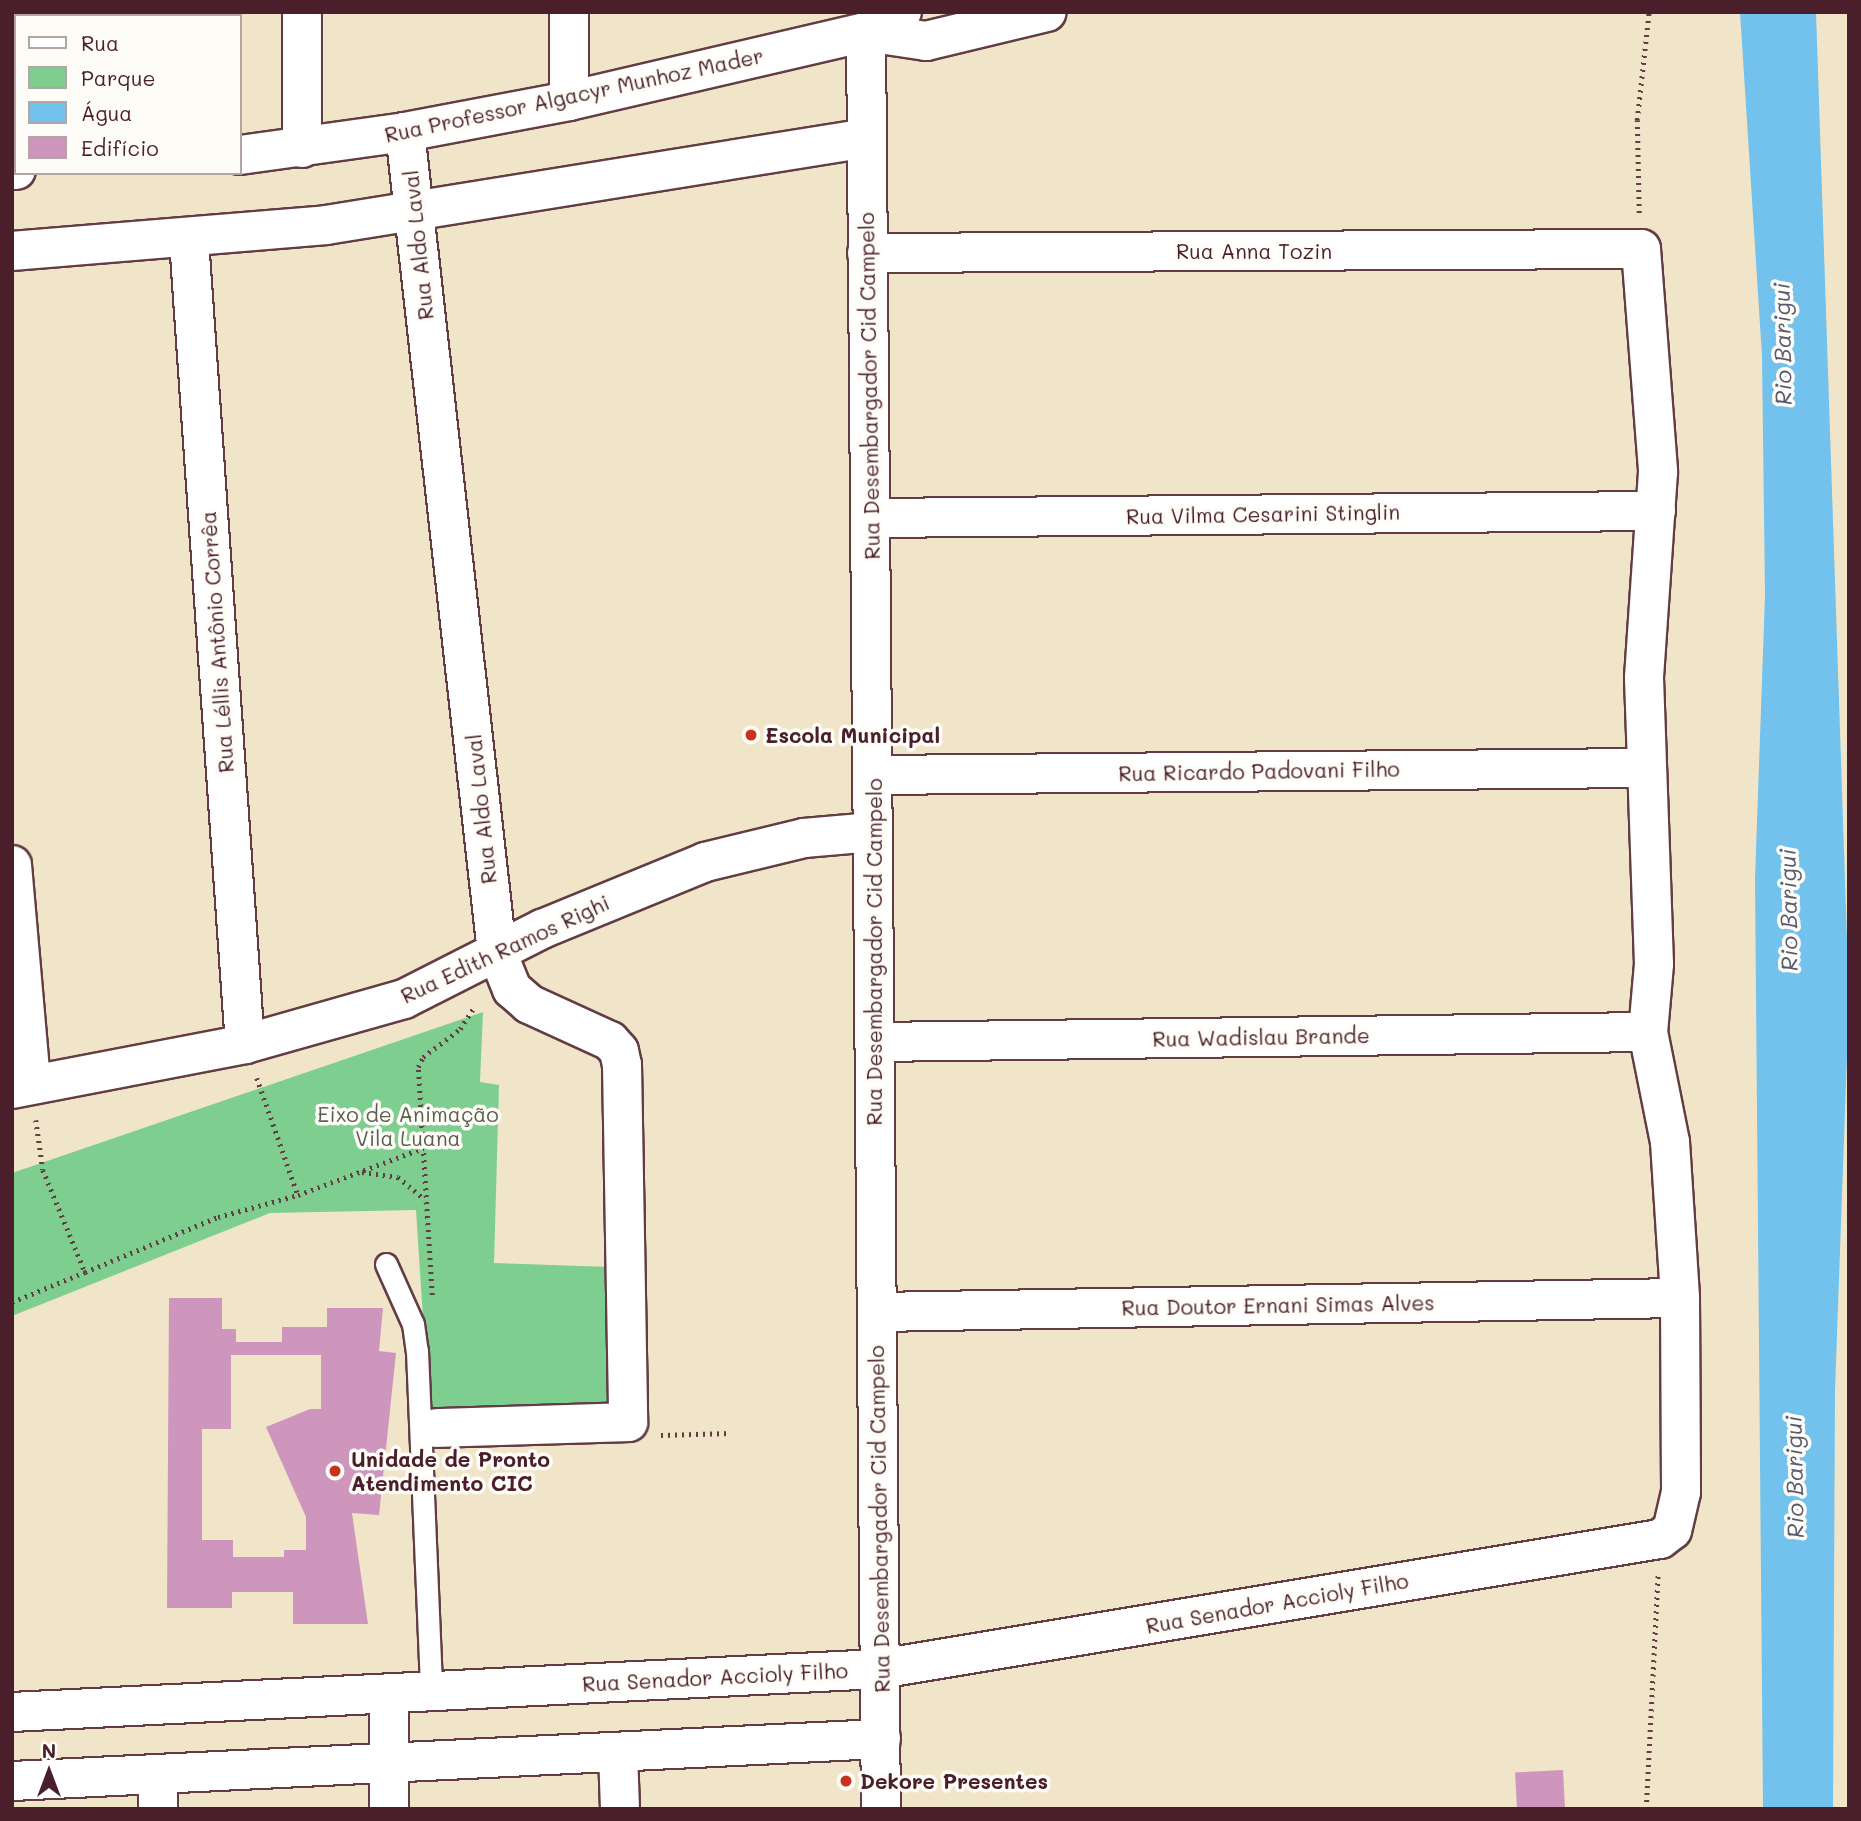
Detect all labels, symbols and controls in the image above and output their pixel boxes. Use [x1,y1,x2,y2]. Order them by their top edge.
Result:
legend [14,14,242,175]
text: Rua [81,29,119,56]
street label: Rua Professor Algacyr Munhoz Mader [382,42,766,148]
text: Parque [81,64,155,91]
text: Água [81,99,132,126]
text: Edifício [81,134,159,161]
street label: Rua Aldo Laval [398,169,438,321]
street label: Rua Desembargador Cid Campelo [853,212,885,560]
street label: Rua Anna Tozin [1176,238,1332,264]
water label: Rio Barigui [1767,282,1797,406]
street label: Rua Vilma Cesarini Stinglin [1126,499,1400,529]
street label: Rua Léllis Antônio Corrêa [195,510,239,774]
place label: Escola Municipal [765,722,940,748]
marker: Escola Municipal [743,727,759,743]
street label: Rua Aldo Laval [461,733,501,885]
street label: Rua Ricardo Padovani Filho [1118,756,1400,786]
street label: Rua Desembargador Cid Campelo [861,778,887,1126]
water label: Rio Barigui [1773,848,1803,972]
street label: Rua Edith Ramos Righi [397,890,613,1008]
street label: Rua Wadislau Brande [1152,1023,1370,1051]
park label: Eixo de Animação Vila Luana [317,1101,499,1151]
street label: Rua Doutor Ernani Simas Alves [1121,1290,1435,1320]
street label: Rua Desembargador Cid Campelo [863,1345,895,1693]
water label: Rio Barigui [1779,1415,1809,1539]
place label: Unidade de Pronto Atendimento CIC [351,1446,550,1496]
marker: Unidade de Pronto Atendimento CIC [325,1461,345,1481]
street label: Rua Senador Accioly Filho [1144,1567,1410,1639]
street label: Rua Senador Accioly Filho [581,1657,849,1697]
north arrow [14,1737,84,1807]
text: N [42,1738,56,1763]
place label: Dekore Presentes [860,1768,1048,1794]
marker: Dekore Presentes [838,1773,854,1789]

